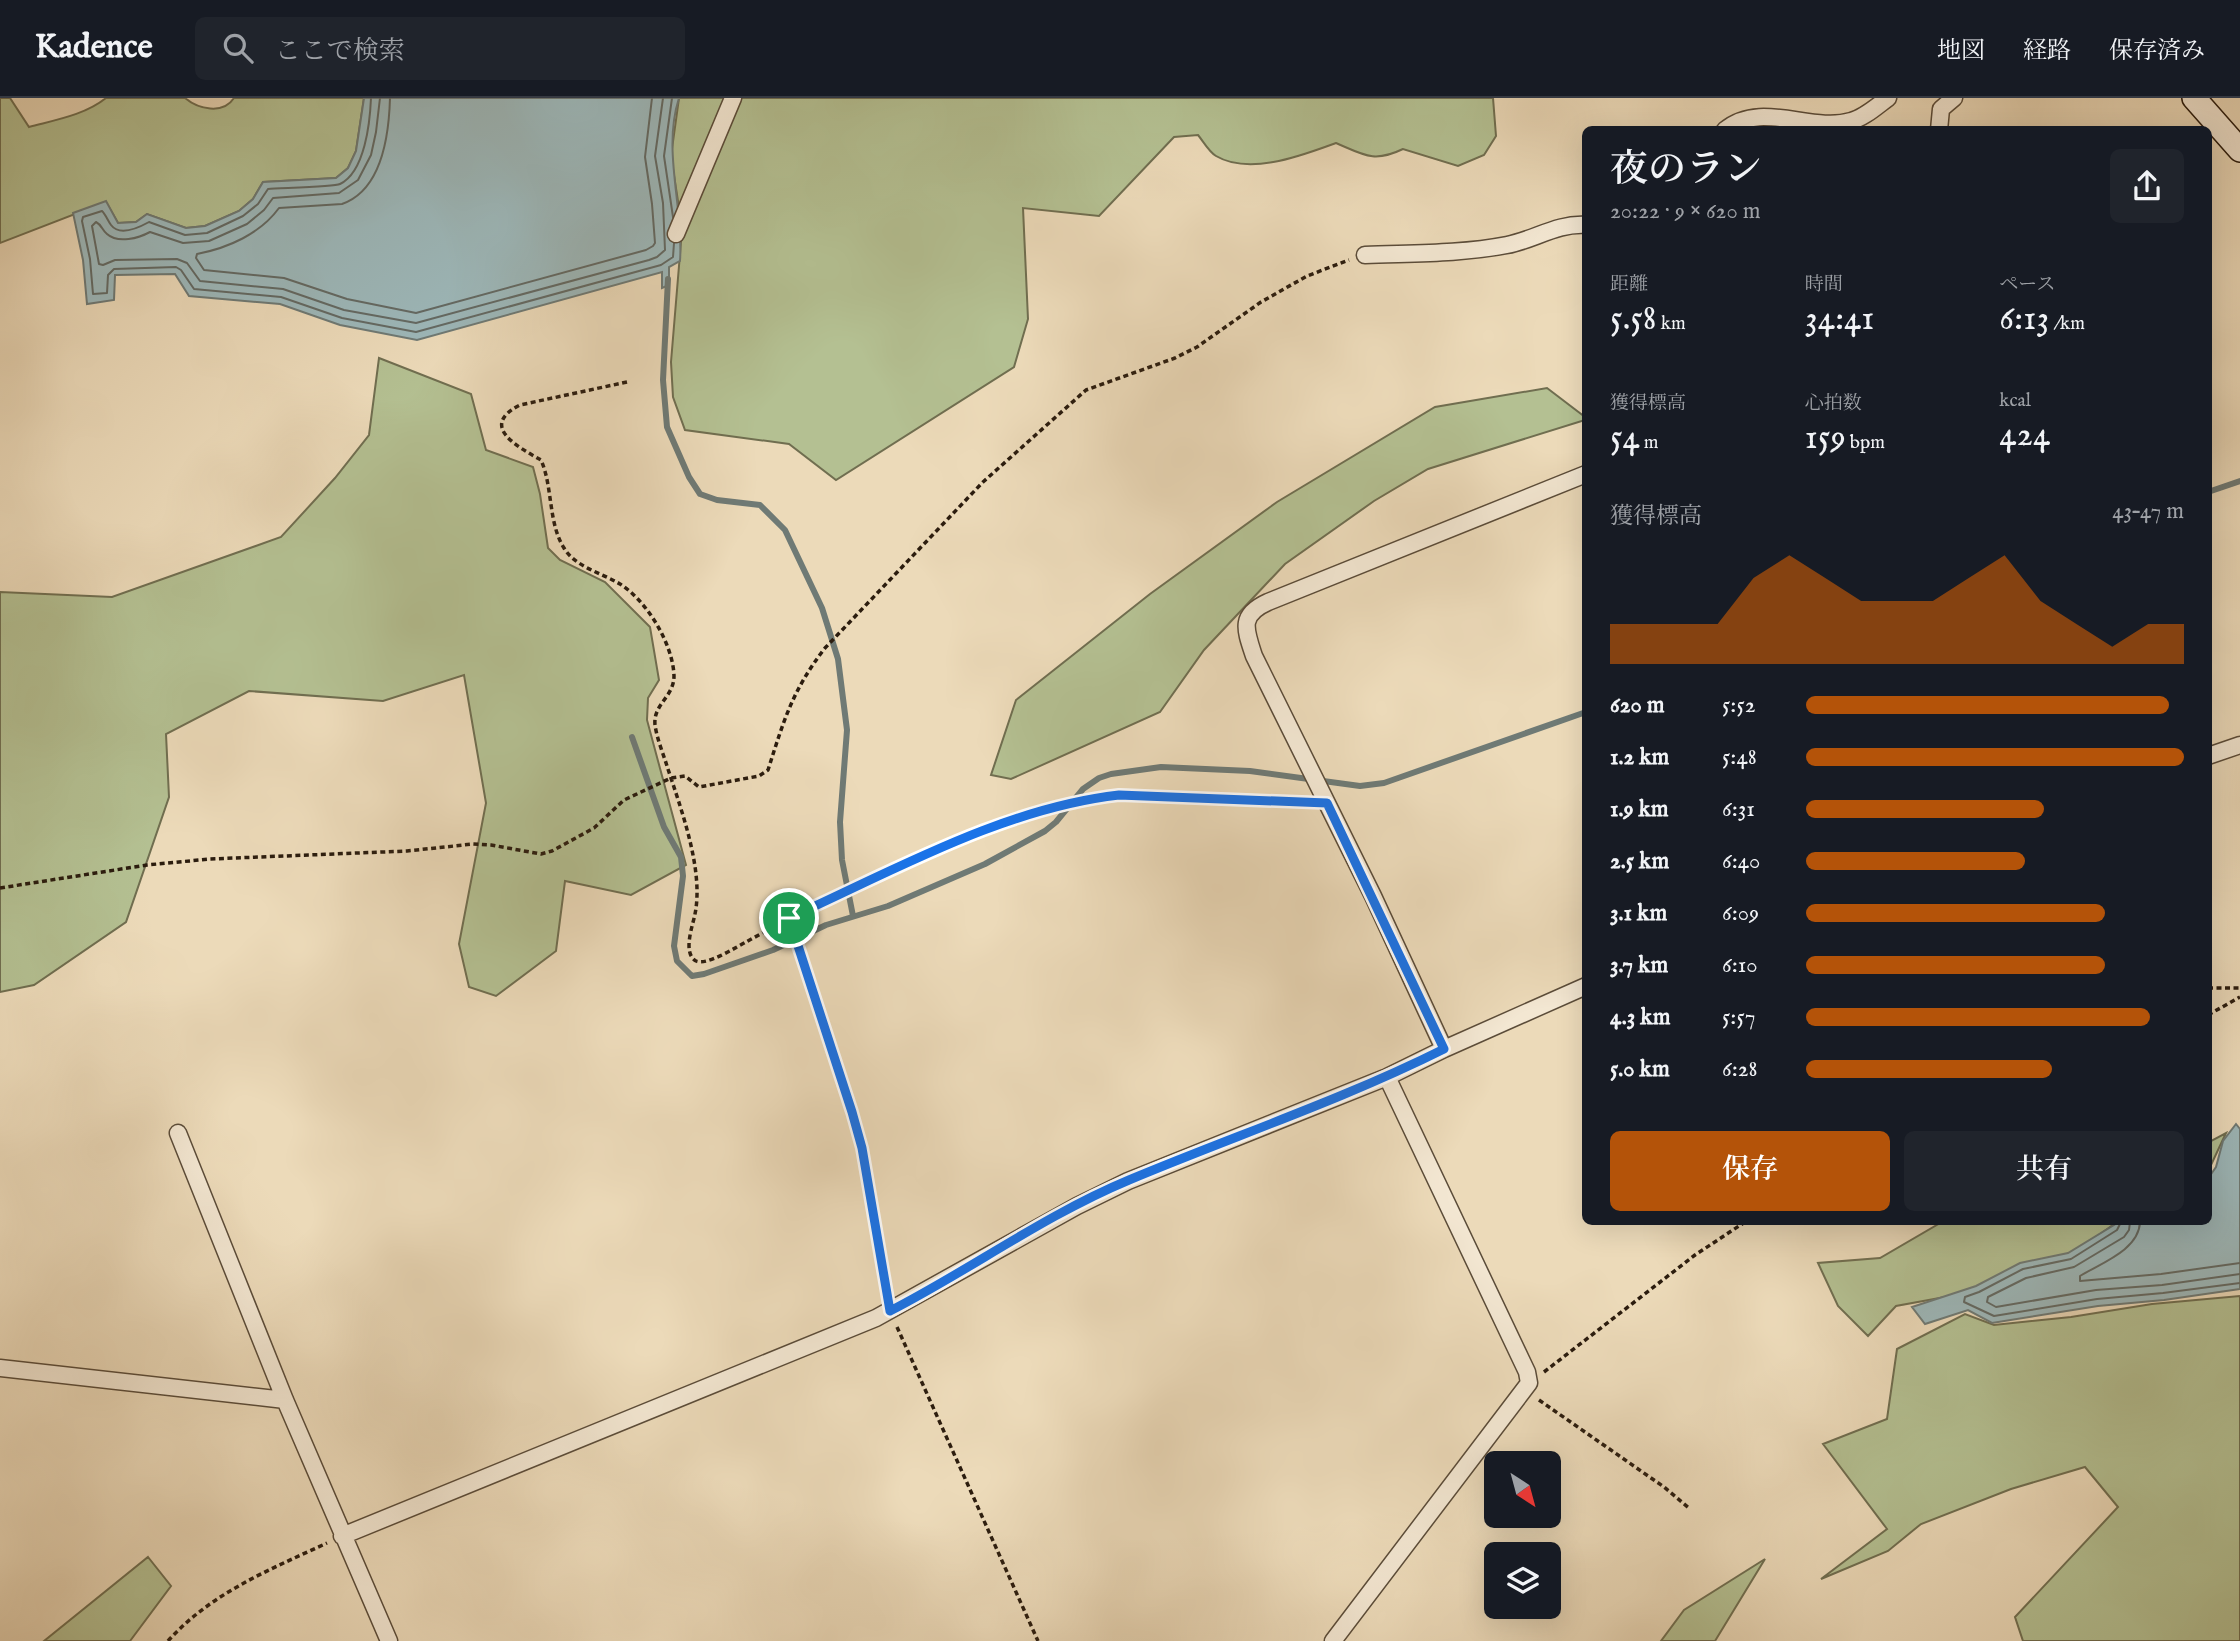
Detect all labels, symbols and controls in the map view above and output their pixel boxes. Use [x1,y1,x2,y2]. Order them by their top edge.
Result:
search box [195,17,685,80]
text: Kadence [35,27,153,69]
icon: search [219,29,257,67]
text: ここで検索 [275,35,405,68]
text: 地図 [1937,36,1985,67]
text: 経路 [2023,36,2071,67]
text: 保存済み [2109,36,2205,67]
text: 夜のラン [1610,147,1762,195]
button: share [2110,149,2184,223]
text: 20:22 · 9 × 620 m [1610,197,1760,226]
text: 距離 [1610,273,1648,297]
text: 時間 [1805,273,1843,297]
text: ペース [1999,273,2055,297]
text: 5.58 [1610,297,1657,342]
text: 34:41 [1805,297,1874,342]
text: 6:13 [1999,297,2049,342]
text: km [1657,312,1686,336]
text: /km [2049,312,2085,336]
text: kcal [1999,389,2031,413]
text: 獲得標高 [1610,392,1686,416]
text: 心拍数 [1805,392,1862,416]
text: 424 [1999,413,2050,458]
text: 54 [1610,416,1640,461]
text: 159 [1805,416,1846,461]
text: m [1640,431,1659,455]
text: bpm [1846,431,1885,455]
text: 43–47 m [2112,497,2184,526]
text: 獲得標高 [1610,502,1702,531]
text: 620 m [1610,691,1665,720]
text: 5:52 [1722,691,1755,720]
text: 1.2 km [1610,743,1669,772]
text: 5:48 [1722,743,1757,772]
text: 1.9 km [1610,795,1669,824]
text: 6:31 [1722,795,1755,824]
text: 2.5 km [1610,847,1669,876]
text: 6:40 [1722,847,1760,876]
pin [759,888,819,948]
icon: arrive [770,899,808,937]
text: 3.1 km [1610,899,1667,928]
text: 6:09 [1722,899,1759,928]
text: 3.7 km [1610,951,1668,980]
text: 6:10 [1722,951,1758,980]
text: 4.3 km [1610,1003,1670,1032]
text: 5:57 [1722,1003,1756,1032]
text: 5.0 km [1610,1055,1670,1084]
text: 6:28 [1722,1055,1758,1084]
button: 保存 [1610,1131,1890,1211]
button: 共有 [1904,1131,2184,1211]
north arrow [1484,1451,1561,1528]
map controls [1484,1451,1561,1619]
button: layers [1484,1542,1561,1619]

